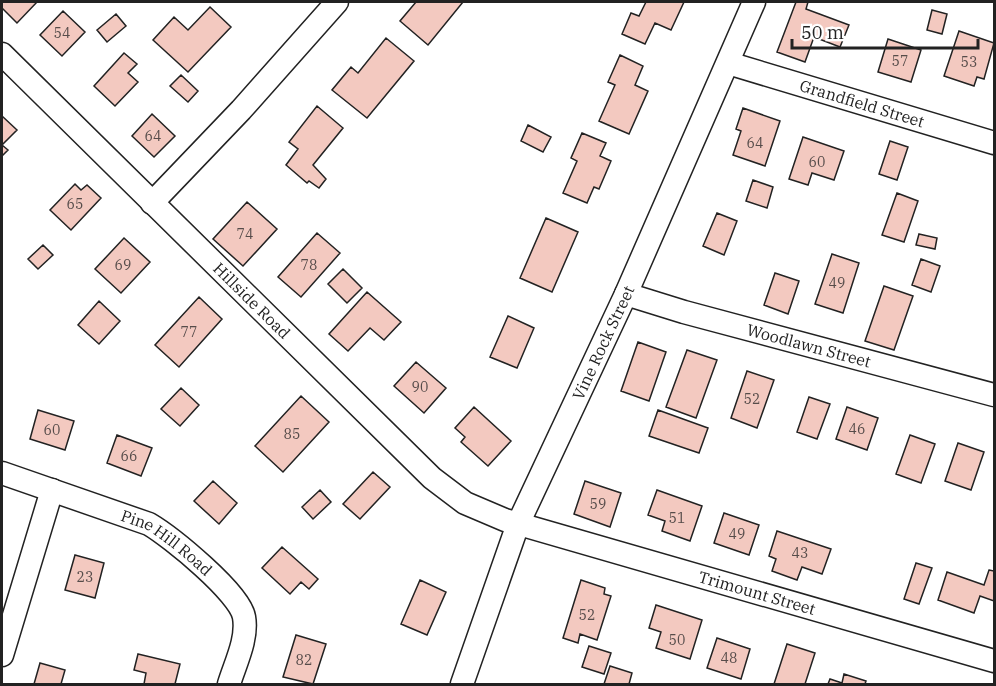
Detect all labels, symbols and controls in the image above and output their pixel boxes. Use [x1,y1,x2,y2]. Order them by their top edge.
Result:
scale bar [792,12,978,50]
text: 50 m [801,21,844,44]
house number: 54 [54,24,70,42]
house number: 57 [892,52,908,70]
house number: 53 [961,53,977,71]
street label: Grandfield Street [797,75,927,132]
house number: 64 [145,127,161,145]
house number: 64 [747,134,763,152]
house number: 60 [809,153,825,171]
house number: 65 [67,195,83,213]
house number: 74 [237,225,253,243]
house number: 69 [115,256,131,274]
house number: 78 [301,256,317,274]
street label: Hillside Road [209,258,295,343]
house number: 49 [829,274,845,292]
street label: Vine Rock Street [568,282,639,403]
street label: Woodlawn Street [745,319,873,372]
house number: 77 [181,323,197,341]
house number: 90 [412,378,428,396]
house number: 52 [744,390,760,408]
house number: 46 [849,420,865,438]
house number: 60 [44,421,60,439]
house number: 85 [284,425,300,443]
house number: 66 [121,447,137,465]
house number: 59 [590,495,606,513]
street label: Pine Hill Road [118,505,217,580]
house number: 51 [669,509,685,527]
house number: 49 [729,525,745,543]
house number: 43 [792,544,808,562]
street label: Trimount Street [696,566,818,619]
house number: 23 [77,568,93,586]
house number: 52 [579,606,595,624]
house number: 50 [669,631,685,649]
house number: 48 [721,649,737,667]
house number: 82 [296,651,312,669]

